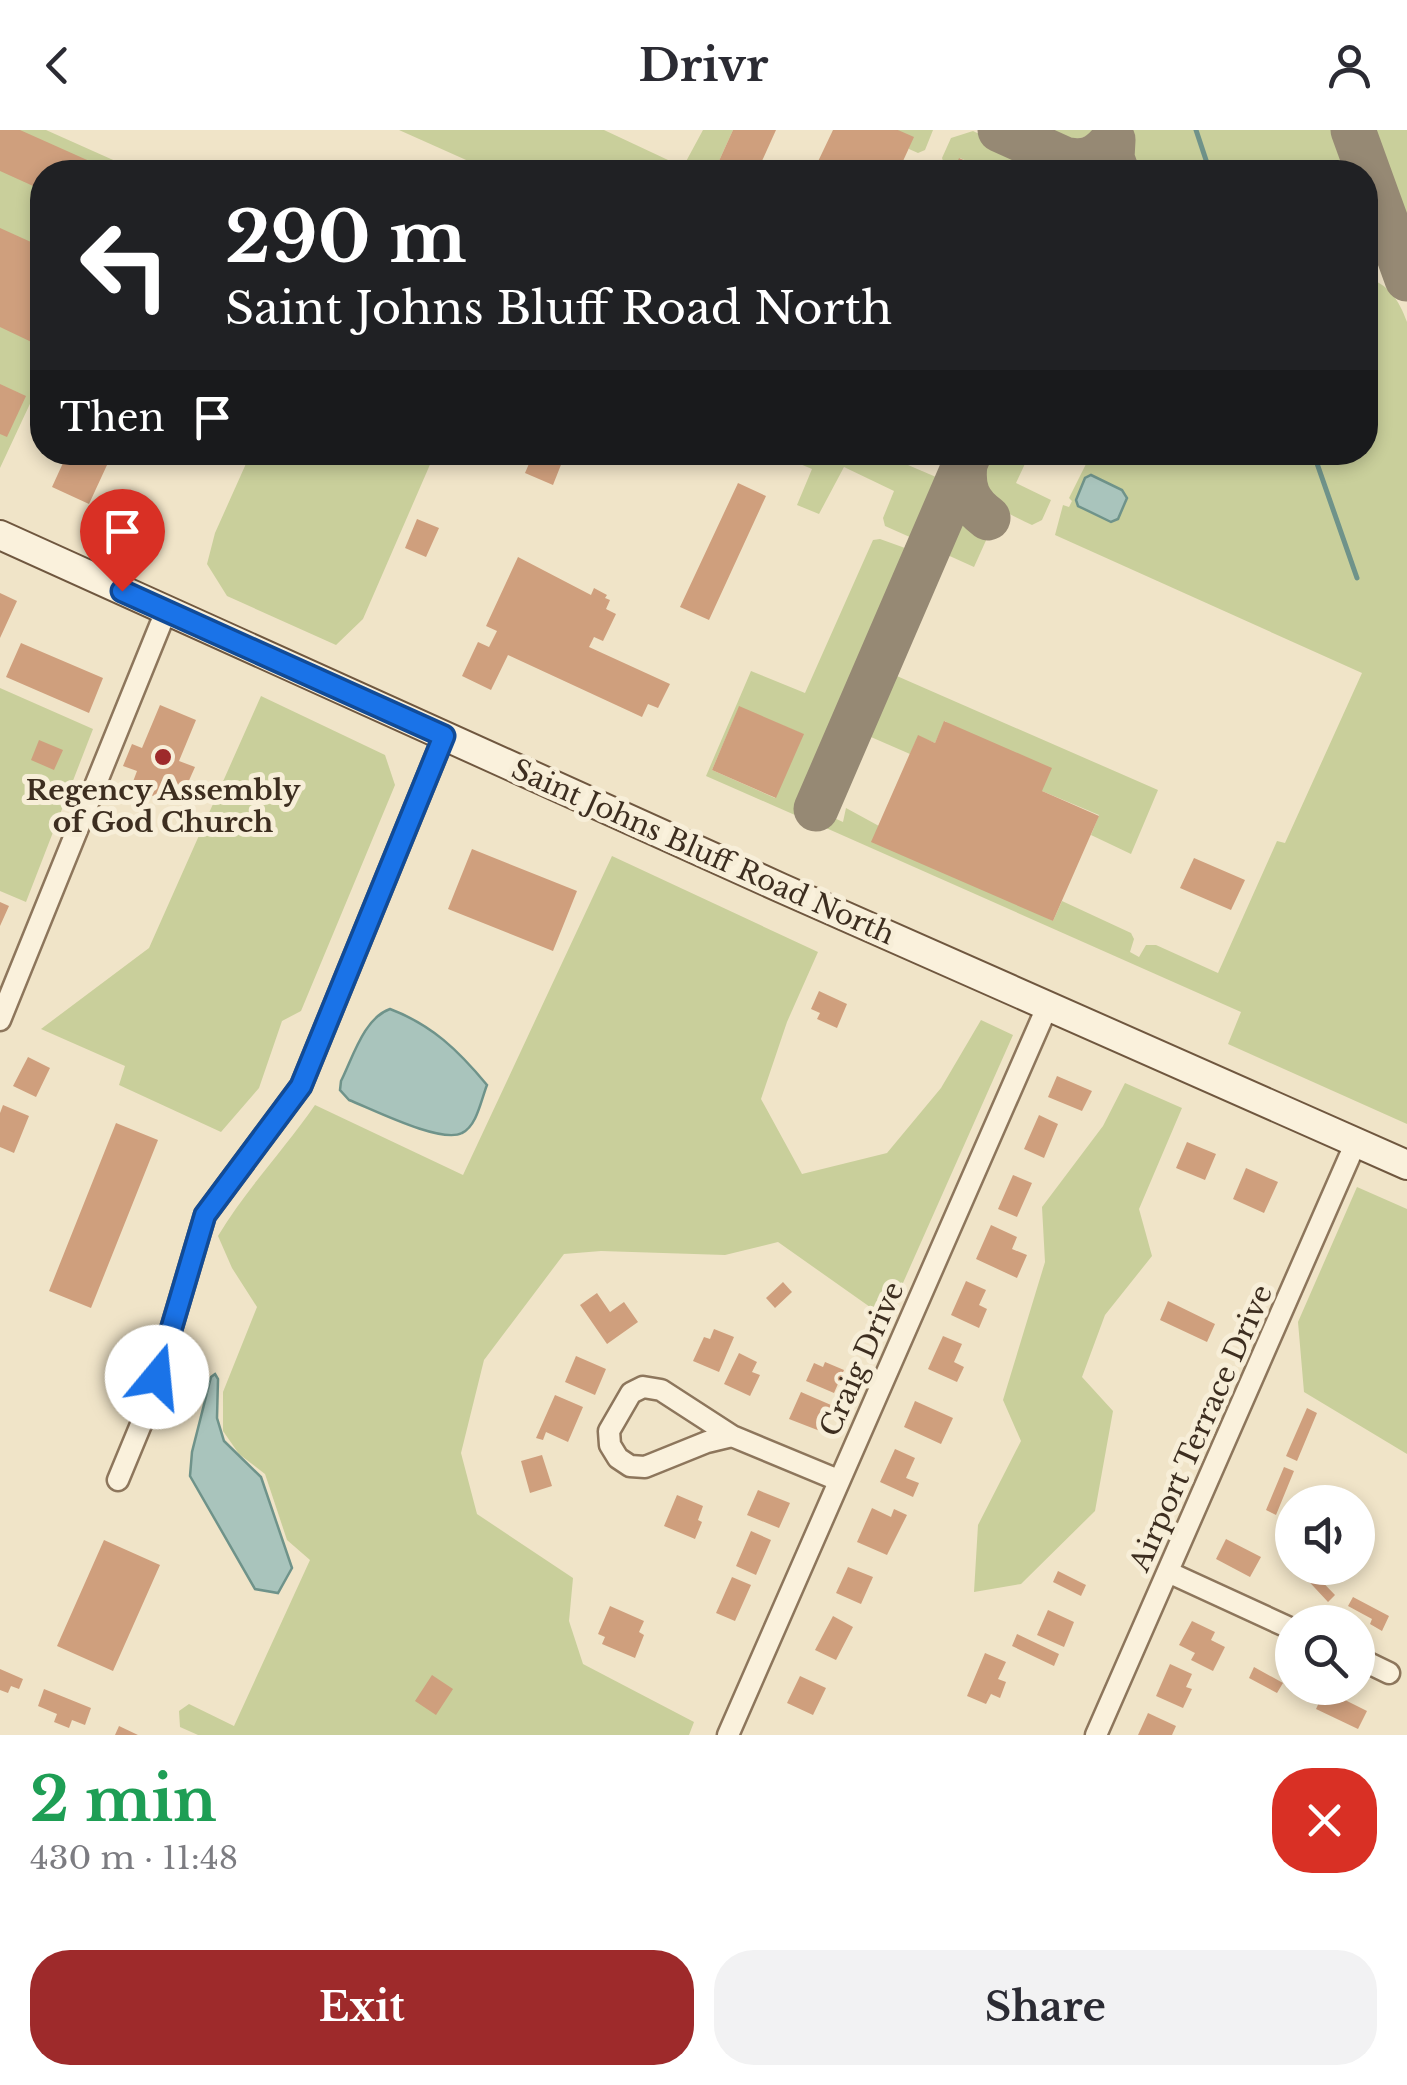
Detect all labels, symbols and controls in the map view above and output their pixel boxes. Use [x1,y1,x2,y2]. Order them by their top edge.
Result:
text: Drivr [638,37,769,93]
icon: back [30,38,85,93]
icon: person [1322,38,1377,93]
text: 290 m [225,194,467,281]
icon: left [60,200,190,330]
text: Saint Johns Bluff Road North [225,280,892,336]
icon: arrive [185,390,240,445]
text: Then [60,394,165,441]
pin [80,489,165,592]
icon: arrive [95,504,150,559]
marker: Regency Assembly of God Church [152,746,174,768]
street label: Saint Johns Bluff Road North [506,752,900,952]
place label: Regency Assembly of God Church [26,773,301,840]
street label: Craig Drive [812,1276,912,1442]
street label: Airport Terrace Drive [1122,1279,1280,1578]
position arrow [105,1325,209,1429]
map controls [1275,1485,1375,1705]
button: sound [1275,1485,1375,1585]
button: search [1275,1605,1375,1705]
text: 2 min [30,1763,217,1837]
button: close [1272,1768,1377,1873]
text: 430 m · 11:48 [30,1838,238,1878]
button: Exit [30,1950,694,2065]
button: Share [714,1950,1377,2065]

